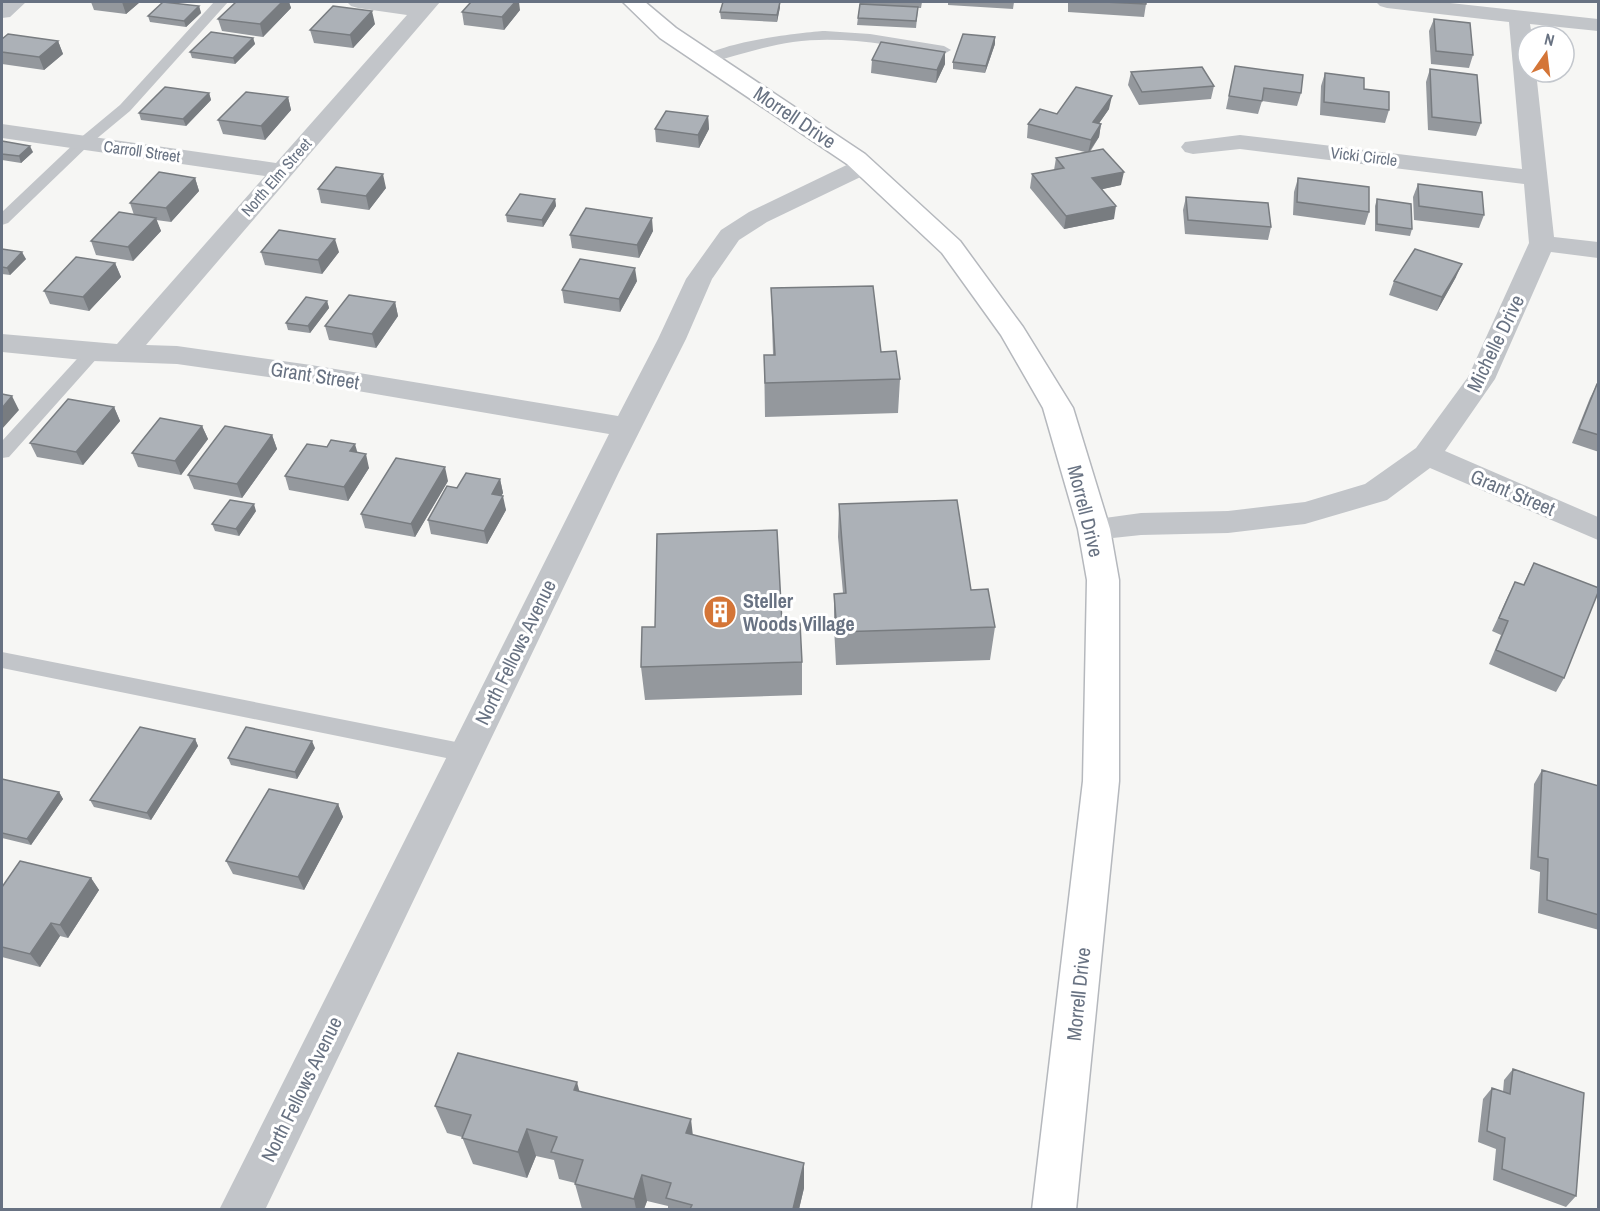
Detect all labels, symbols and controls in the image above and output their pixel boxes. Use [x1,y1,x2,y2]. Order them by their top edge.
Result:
north arrow [1516,24,1576,84]
text: N [1542,28,1557,51]
street label: Morrell Drive [749,80,841,154]
street label: North Elm Street [236,133,316,221]
street label: Carroll Street [102,135,182,167]
street label: Vicki Circle [1329,141,1399,171]
street label: Michelle Drive [1460,290,1530,396]
street label: Grant Street [269,355,362,395]
street label: Morrell Drive [1062,462,1110,560]
street label: Grant Street [1467,462,1560,522]
street label: North Fellows Avenue [468,575,562,729]
place label: Steller Woods Village [743,587,855,637]
building icon: Steller Woods Village [702,594,738,630]
street label: Morrell Drive [1060,946,1096,1042]
street label: North Fellows Avenue [254,1012,348,1166]

